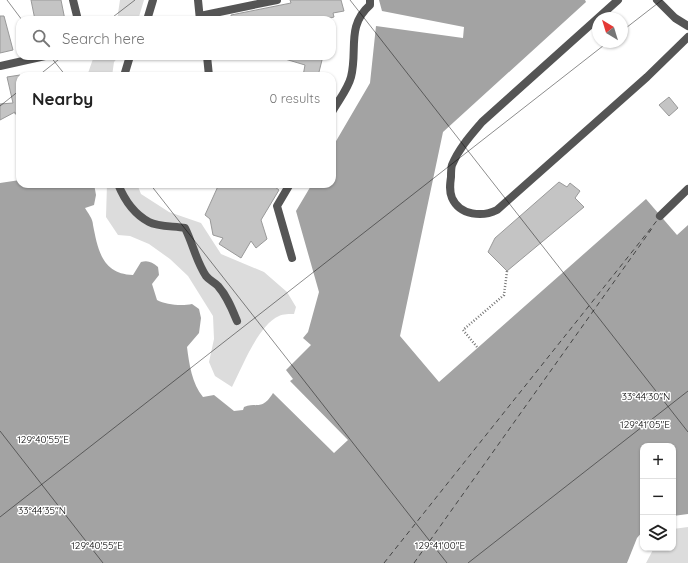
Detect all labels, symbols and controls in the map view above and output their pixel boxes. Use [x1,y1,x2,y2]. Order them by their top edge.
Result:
north arrow [592,12,628,48]
search box [16,16,336,60]
icon: search [30,27,52,49]
text: Search here [62,29,145,48]
text: Nearby [32,88,93,109]
text: 0 results [269,90,320,106]
text: 33°44'30"N [622,390,670,403]
text: 129°41'05"E [620,418,670,431]
text: 129°40'55"E [17,433,69,446]
map controls [640,443,676,551]
button: + [640,443,676,479]
button: − [640,479,676,515]
text: 33°44'35"N [18,504,66,517]
button: layers [640,515,676,551]
text: 129°40'55"E [71,539,123,552]
text: 129°41'00"E [415,539,466,552]

